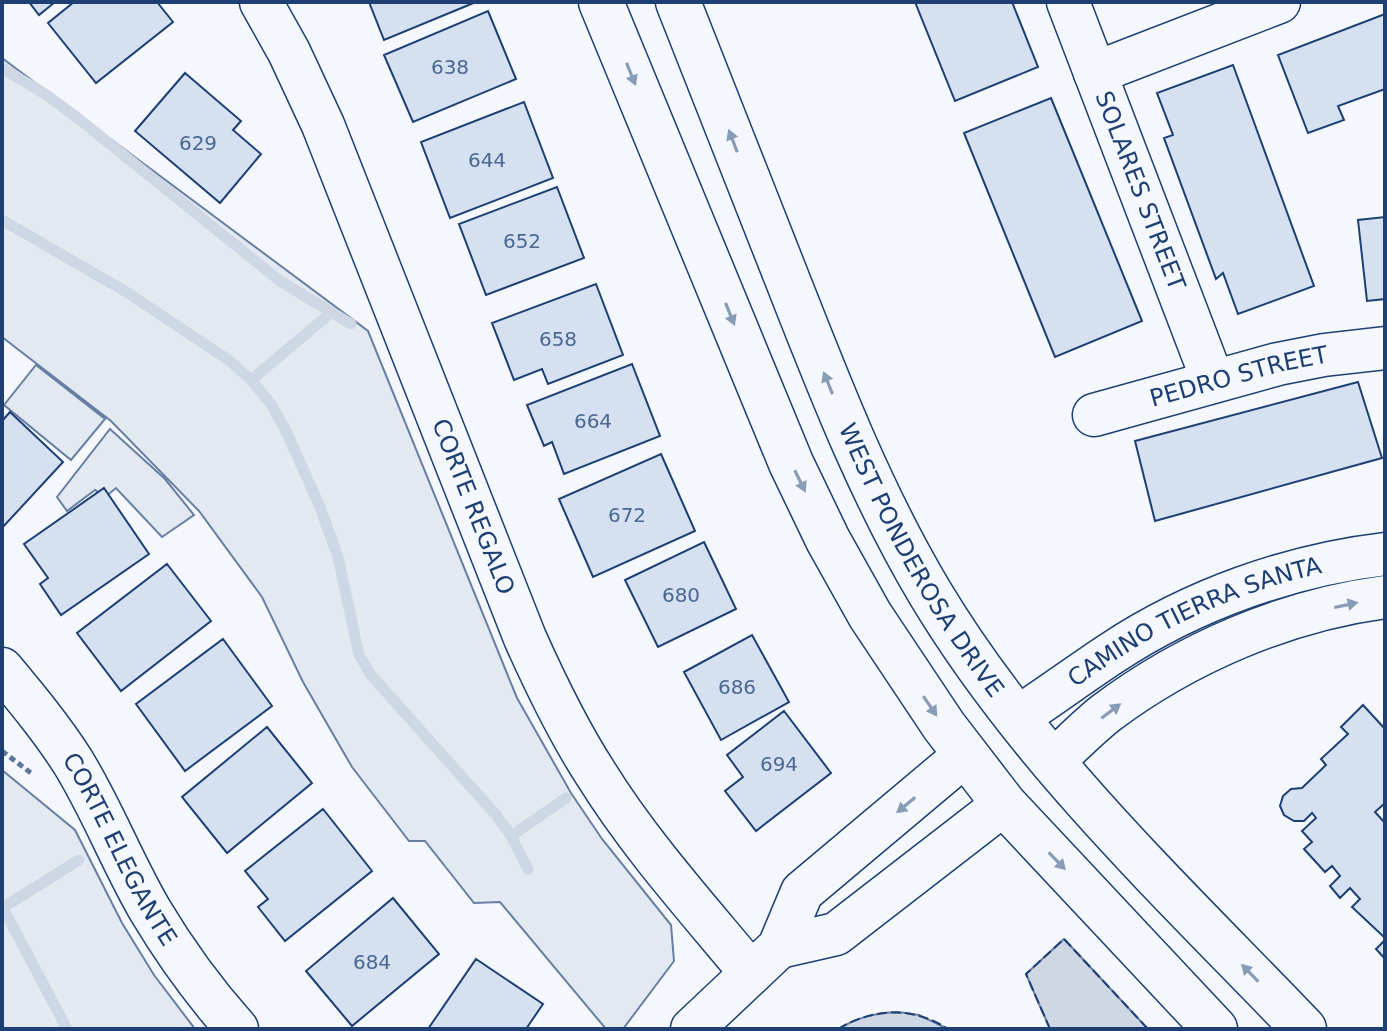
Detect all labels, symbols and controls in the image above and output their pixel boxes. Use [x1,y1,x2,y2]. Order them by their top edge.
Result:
house number: 638 [431,55,469,79]
one-way arrow [625,62,638,86]
street label: SOLARES STREET [1089,87,1191,294]
one-way arrow [726,129,739,153]
house number: 629 [179,131,217,155]
house number: 644 [468,148,506,172]
house number: 652 [503,229,541,253]
one-way arrow [724,303,737,326]
house number: 658 [539,327,577,351]
street label: PEDRO STREET [1147,340,1331,413]
one-way arrow [821,371,834,395]
house number: 664 [574,409,612,433]
street label: CORTE REGALO [426,415,520,598]
street label: WEST PONDEROSA DRIVE [833,419,1010,703]
one-way arrow [793,470,806,493]
house number: 672 [608,503,646,527]
street label: CAMINO TIERRA SANTA [1063,551,1325,693]
house number: 680 [662,583,700,607]
one-way arrow [1333,598,1358,611]
house number: 686 [718,675,756,699]
one-way arrow [922,695,937,716]
one-way arrow [1100,703,1121,719]
street label: CORTE ELEGANTE [57,747,183,951]
house number: 694 [760,752,798,776]
one-way arrow [896,796,916,813]
one-way arrow [1047,851,1065,870]
house number: 684 [353,950,391,974]
one-way arrow [1241,964,1260,983]

